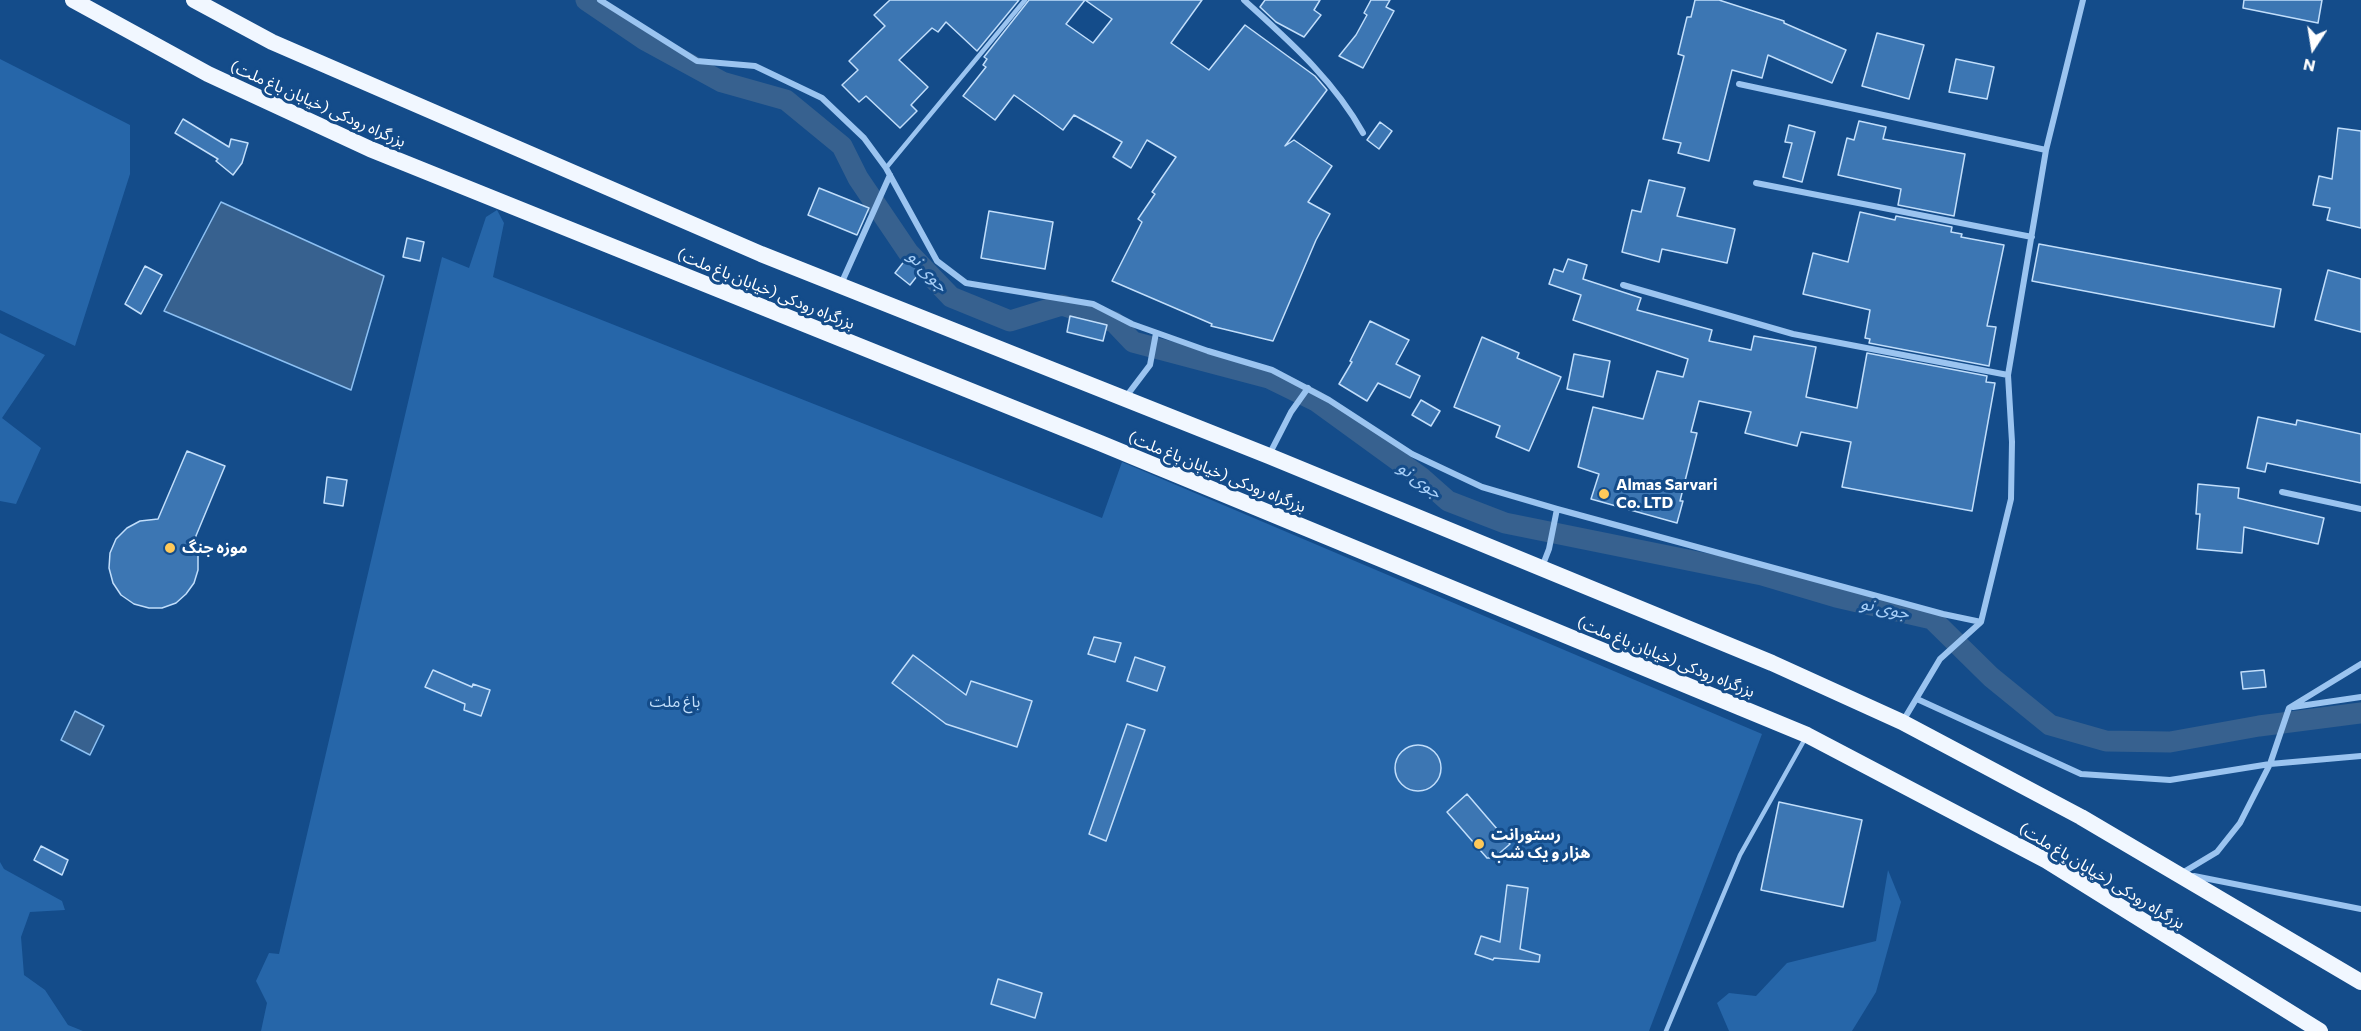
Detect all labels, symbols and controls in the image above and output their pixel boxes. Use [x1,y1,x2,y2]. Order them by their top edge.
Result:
north arrow [2283,18,2343,78]
text: N [2301,56,2317,77]
street label: بزرگراه رودکی (خیابان باغ ملت) [227,57,409,151]
street label: بزرگراه رودکی (خیابان باغ ملت) [674,245,858,333]
water label: جوی نو [903,246,953,296]
street label: بزرگراه رودکی (خیابان باغ ملت) [1125,428,1309,516]
water label: جوی نو [1394,456,1446,504]
place label: Almas Sarvari Co. LTD [1616,475,1717,513]
marker: Almas Sarvari Co. LTD [1597,487,1611,501]
place label: موزه جنگ [182,538,248,558]
marker: موزه جنگ [163,541,177,555]
water label: جوی نو [1858,592,1912,624]
street label: بزرگراه رودکی (خیابان باغ ملت) [1574,613,1758,701]
park label: باغ ملت [650,692,700,712]
street label: بزرگراه رودکی (خیابان باغ ملت) [2016,819,2188,933]
place label: رستورانت هزار و یک شب [1491,825,1591,863]
marker: رستورانت هزار و یک شب [1472,837,1486,851]

